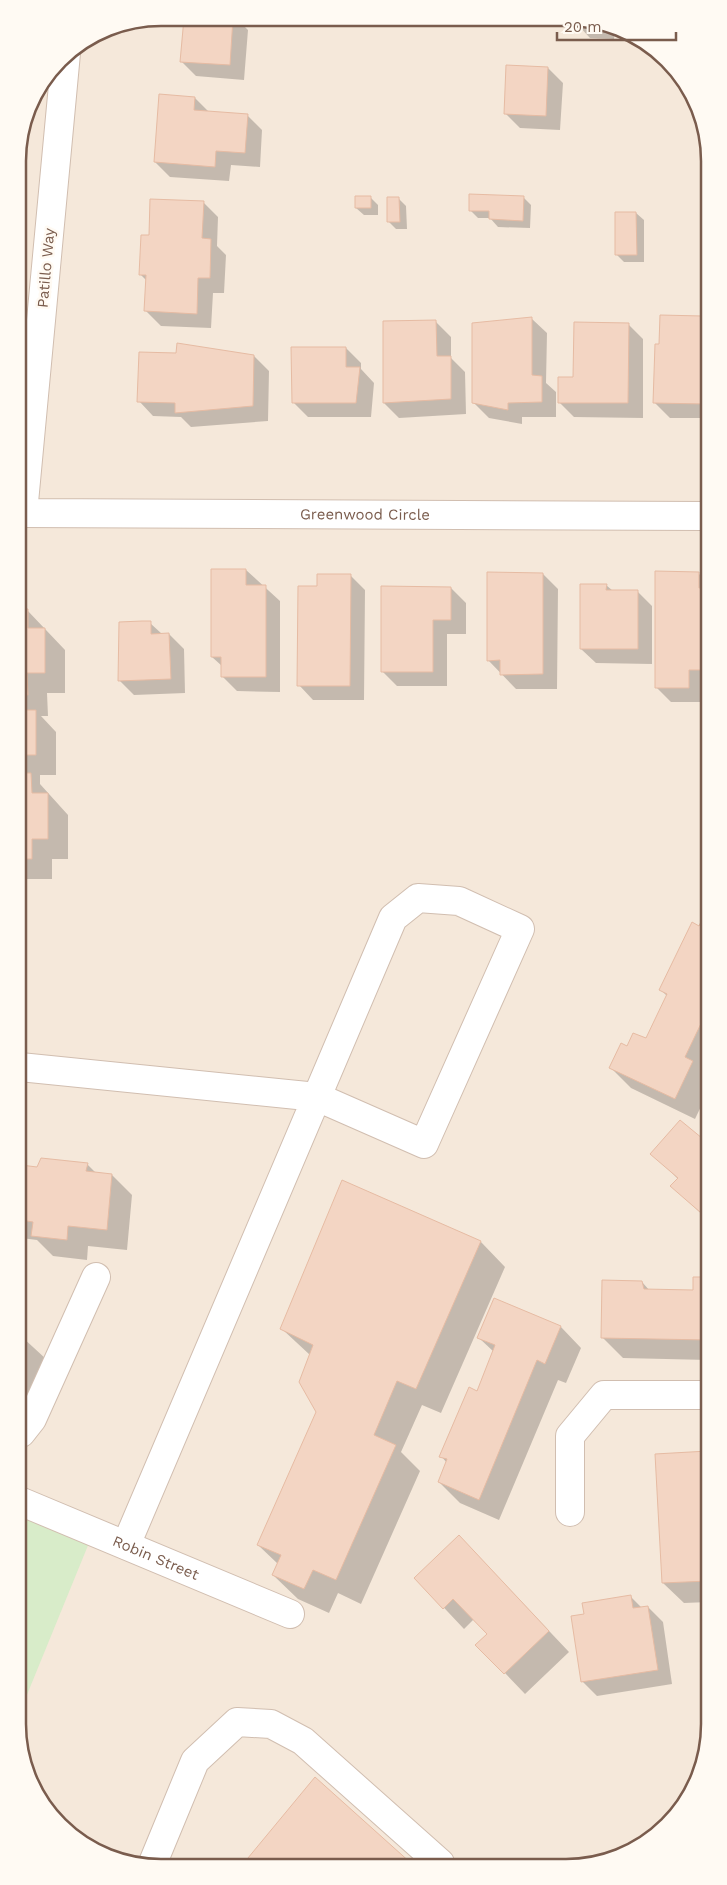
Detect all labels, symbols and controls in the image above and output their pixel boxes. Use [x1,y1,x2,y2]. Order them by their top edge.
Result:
scale bar [557,10,676,42]
text: 20 m [564,18,602,36]
street label: Patillo Way [34,227,58,309]
street label: Greenwood Circle [300,505,430,524]
street label: Robin Street [110,1532,202,1584]

